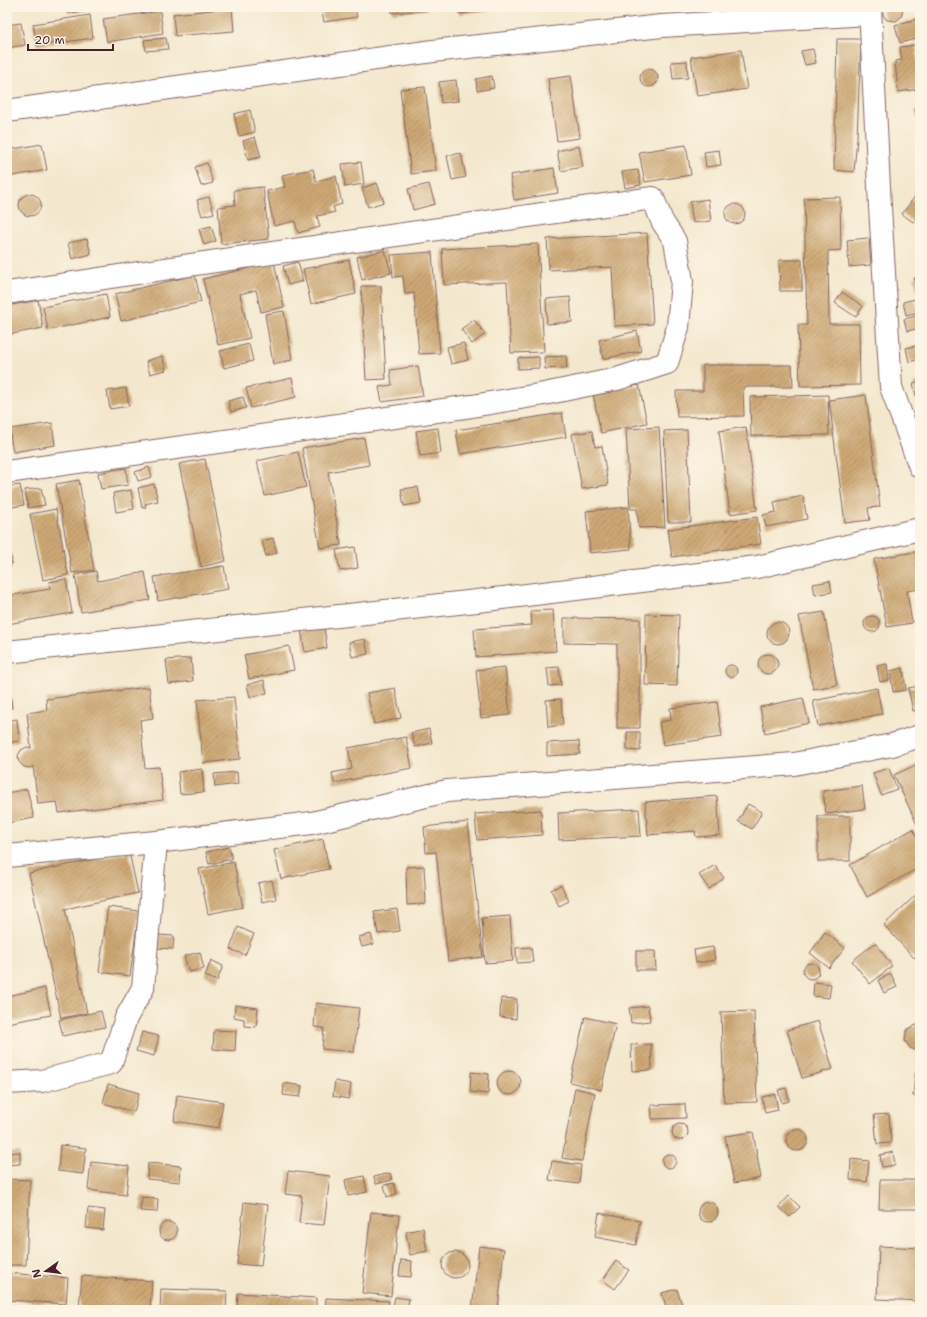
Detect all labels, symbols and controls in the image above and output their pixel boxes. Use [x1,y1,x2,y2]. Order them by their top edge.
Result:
scale bar [28,26,113,52]
text: 20 m [34,32,65,48]
north arrow [26,1251,66,1291]
text: N [28,1267,45,1279]

